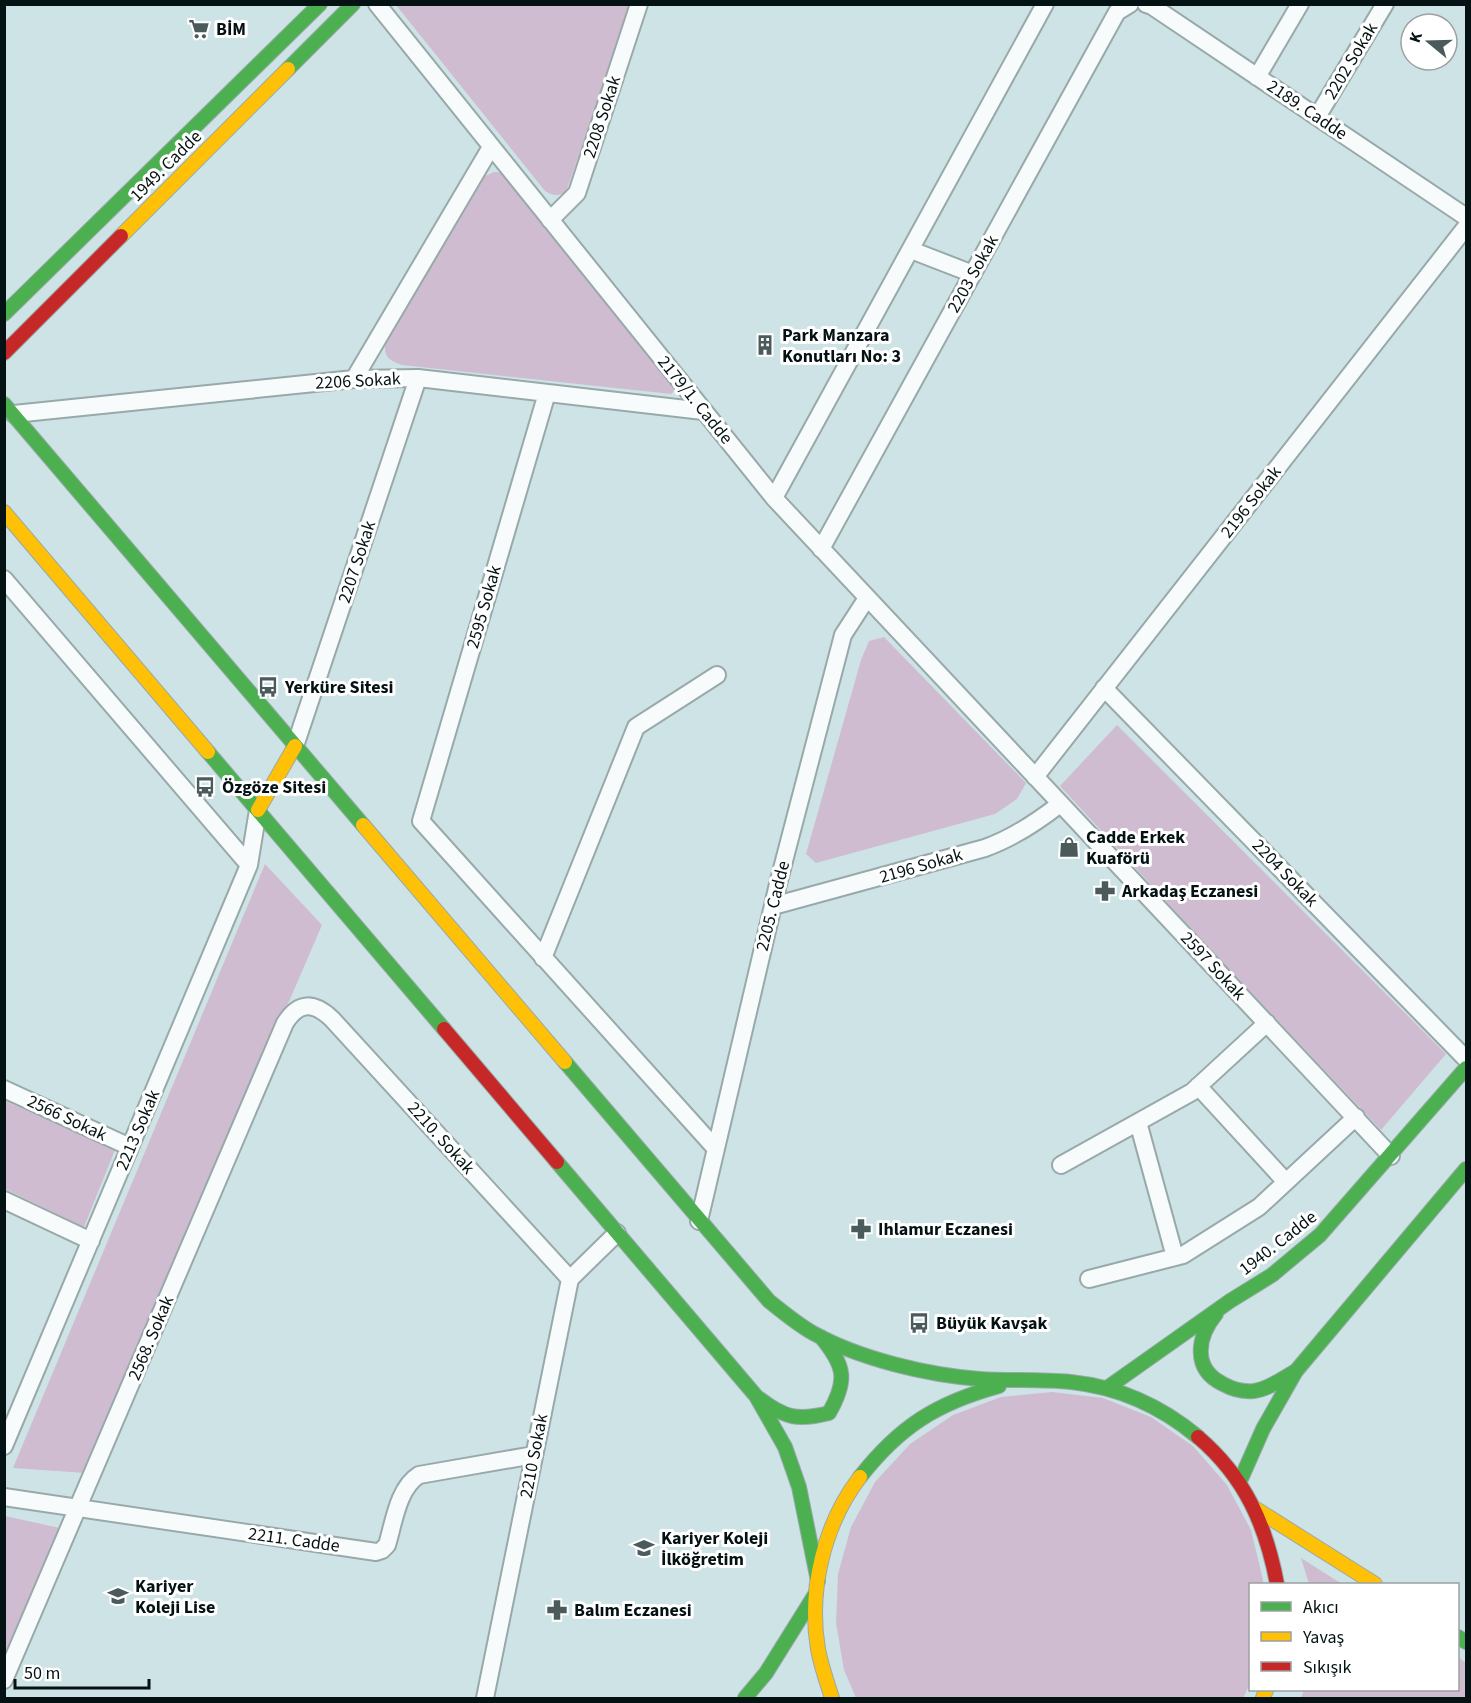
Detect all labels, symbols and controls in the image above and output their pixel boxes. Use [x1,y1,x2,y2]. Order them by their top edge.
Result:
north arrow [1399,12,1459,72]
supermarket icon: BİM [187,17,211,41]
place label: BİM [216,17,246,42]
street label: 2202 Sokak [1318,18,1384,104]
text: K [1404,29,1428,46]
street label: 2208 Sokak [577,72,627,162]
street label: 2189. Cadde [1262,74,1352,146]
street label: 1949. Cadde [125,125,207,207]
street label: 2203 Sokak [941,230,1005,317]
place label: Park Manzara Konutları No: 3 [782,323,901,369]
building icon: Park Manzara Konutları No: 3 [753,333,777,357]
street label: 2179/1. Cadde [651,350,739,450]
street label: 2206 Sokak [315,366,401,396]
street label: 2196 Sokak [1215,461,1287,543]
street label: 2207 Sokak [332,517,382,607]
street label: 2595 Sokak [460,562,508,652]
bus stop icon: Yerküre Sitesi [256,675,280,699]
place label: Yerküre Sitesi [284,675,393,700]
bus stop icon: Özgöze Sitesi [193,775,217,799]
place label: Özgöze Sitesi [222,775,326,800]
place label: Cadde Erkek Kuaförü [1086,825,1185,871]
street label: 2204 Sokak [1246,834,1324,912]
shop icon: Cadde Erkek Kuaförü [1057,835,1081,859]
street label: 2196 Sokak [876,842,966,890]
street label: 2205. Cadde [750,858,796,954]
pharmacy icon: Arkadaş Eczanesi [1093,879,1117,903]
place label: Arkadaş Eczanesi [1121,879,1258,904]
street label: 2597 Sokak [1175,926,1251,1006]
street label: 2213 Sokak [110,1086,166,1174]
street label: 2566 Sokak [23,1089,111,1147]
street label: 2210. Sokak [402,1096,480,1180]
street label: 1940. Cadde [1234,1205,1322,1281]
pharmacy icon: Ihlamur Eczanesi [849,1217,873,1241]
place label: Ihlamur Eczanesi [878,1217,1013,1242]
street label: 2568. Sokak [122,1292,180,1384]
bus stop icon: Büyük Kavşak [907,1311,931,1335]
place label: Büyük Kavşak [936,1311,1048,1336]
street label: 2210 Sokak [514,1412,554,1500]
street label: 2211. Cadde [247,1521,341,1559]
place label: Kariyer Koleji İlköğretim [661,1526,768,1572]
school or university icon: Kariyer Koleji İlköğretim [632,1536,656,1560]
place label: Kariyer Koleji Lise [135,1574,215,1620]
legend [1249,1583,1459,1691]
school or university icon: Kariyer Koleji Lise [106,1584,130,1608]
text: Akıcı [1303,1595,1339,1620]
pharmacy icon: Balım Eczanesi [545,1598,569,1622]
place label: Balım Eczanesi [574,1598,692,1623]
text: Yavaş [1302,1625,1344,1650]
scale bar [15,1652,148,1690]
text: Sıkışık [1303,1655,1351,1680]
text: 50 m [24,1661,60,1686]

